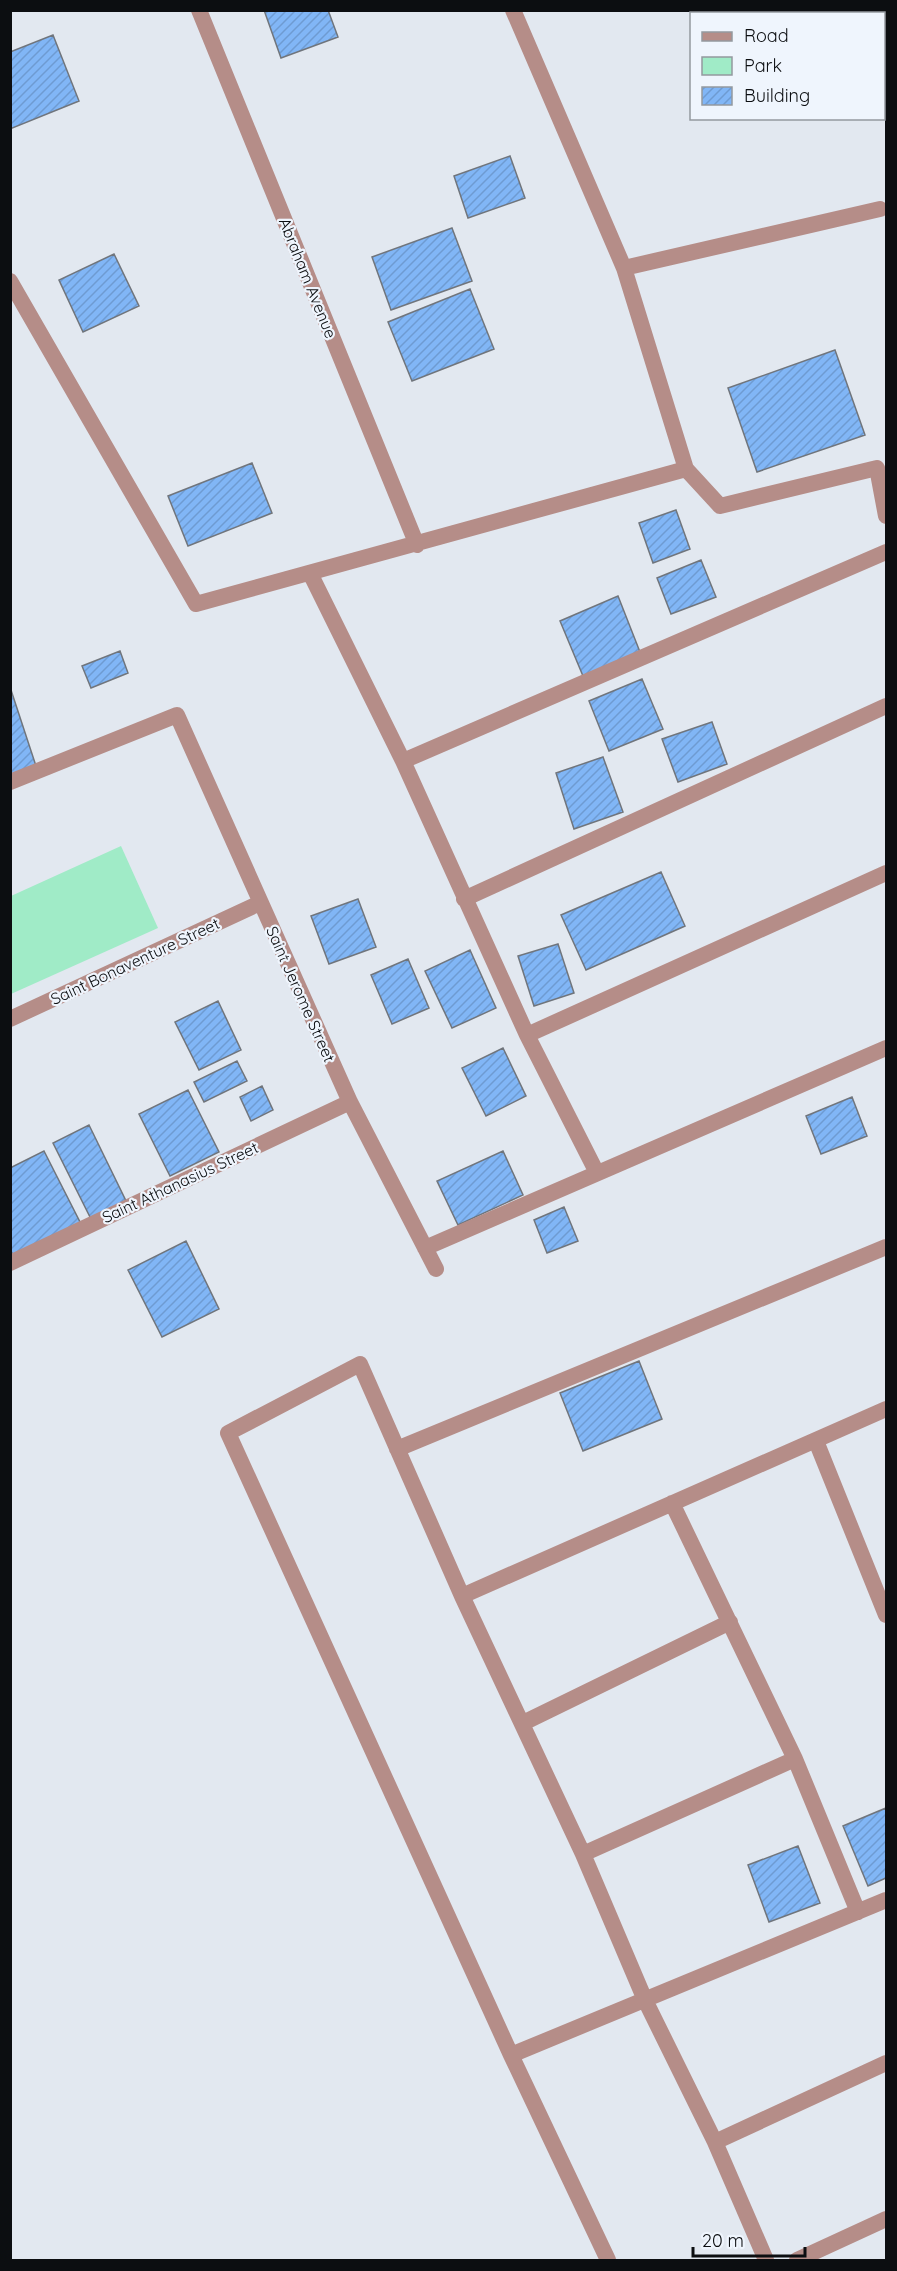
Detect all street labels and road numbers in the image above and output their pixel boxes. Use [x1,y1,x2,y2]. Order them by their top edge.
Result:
street label: Abraham Avenue [275,215,341,341]
street label: Saint Bonaventure Street [47,913,223,1009]
street label: Saint Jerome Street [262,923,340,1065]
street label: Saint Athanasius Street [99,1137,261,1227]

